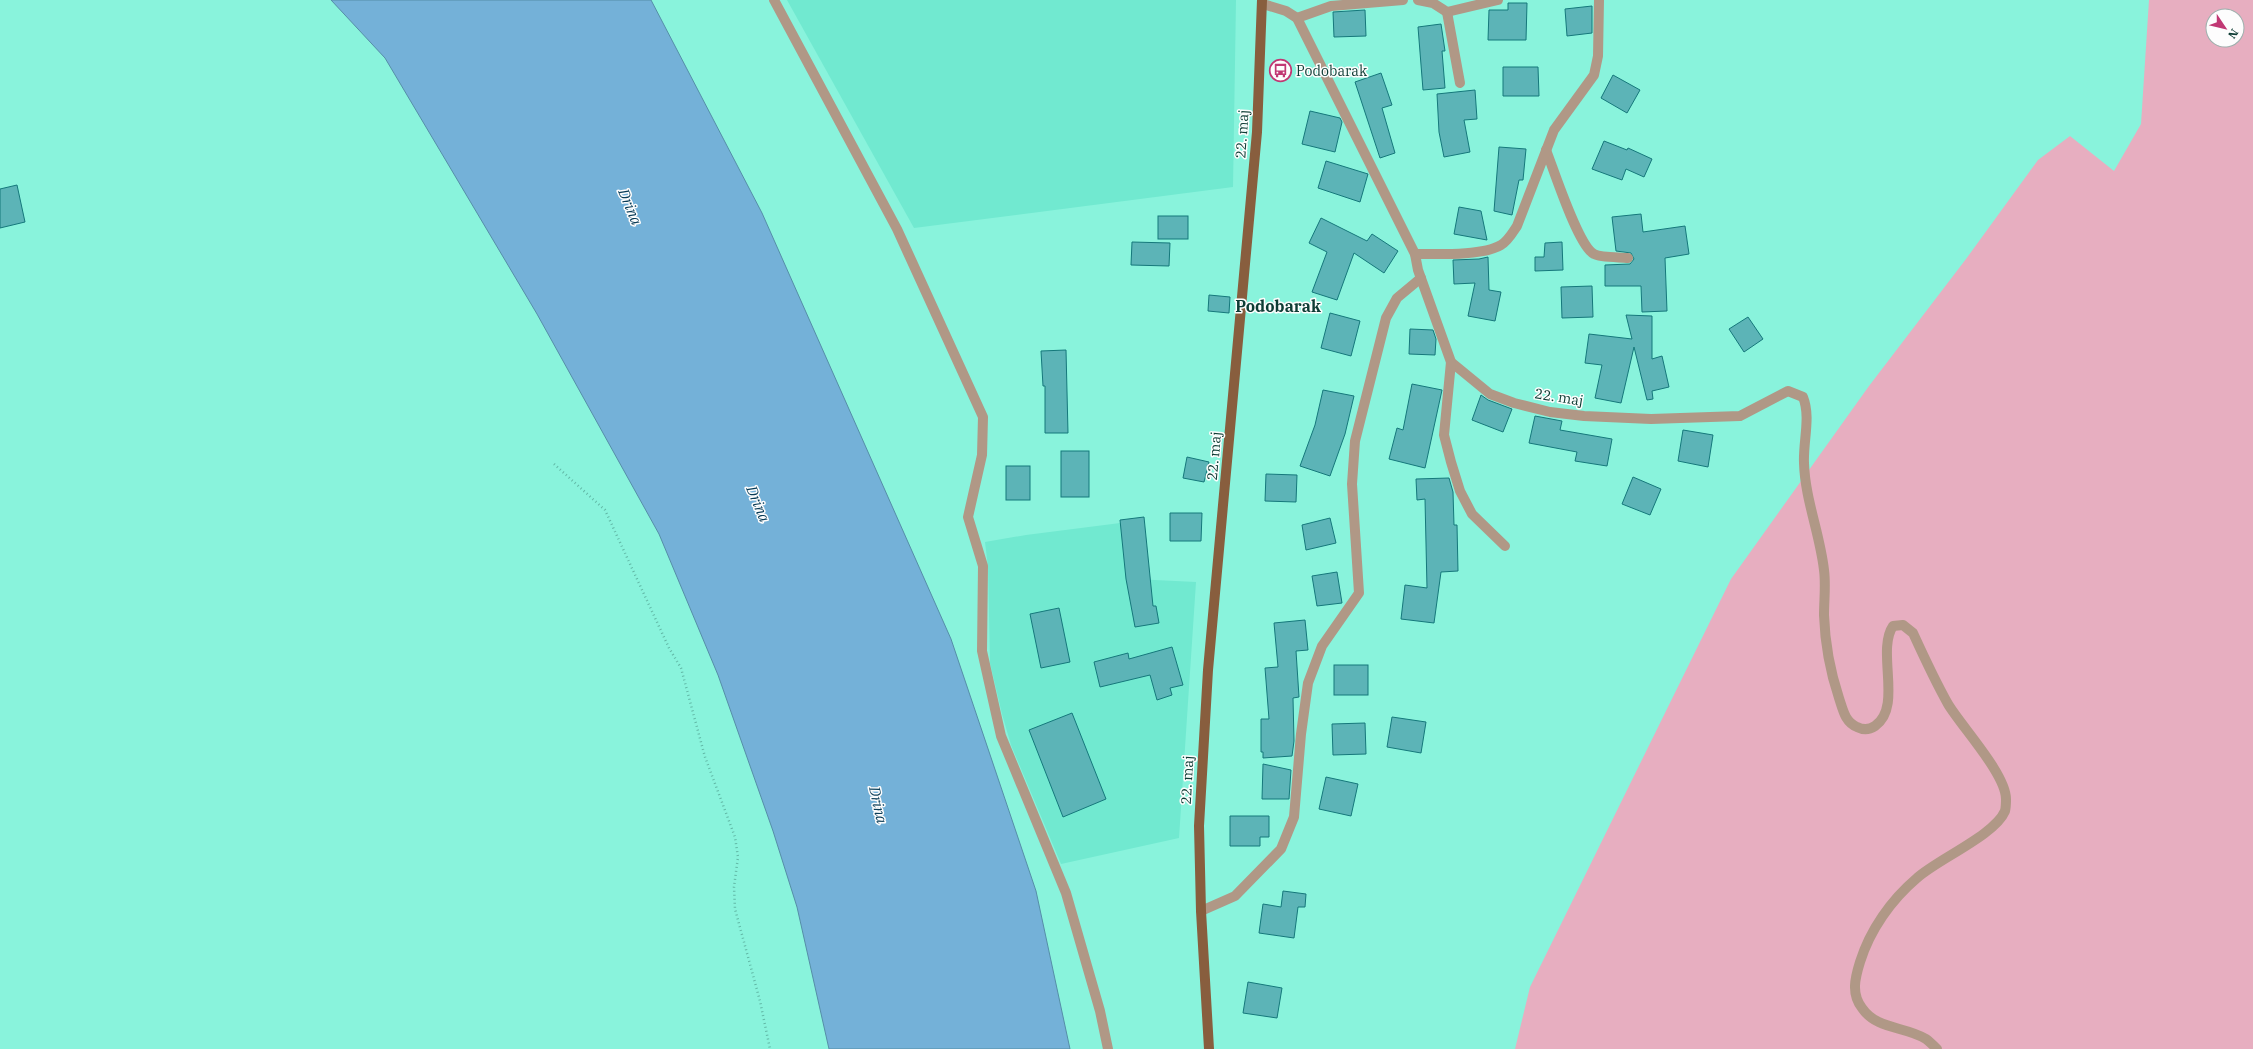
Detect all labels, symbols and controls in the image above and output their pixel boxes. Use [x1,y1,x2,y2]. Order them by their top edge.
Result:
north arrow [2205,8,2245,48]
text: N [2225,26,2241,42]
bus stop icon: Podobarak [1267,58,1293,84]
place label: Podobarak [1296,62,1368,80]
street label: 22. maj [1231,109,1253,159]
water label: Drina [614,185,647,229]
district label: Podobarak [1235,296,1321,316]
street label: 22. maj [1533,384,1585,410]
street label: 22. maj [1203,431,1225,481]
water label: Drina [742,482,775,526]
street label: 22. maj [1177,755,1197,805]
water label: Drina [865,783,892,826]

